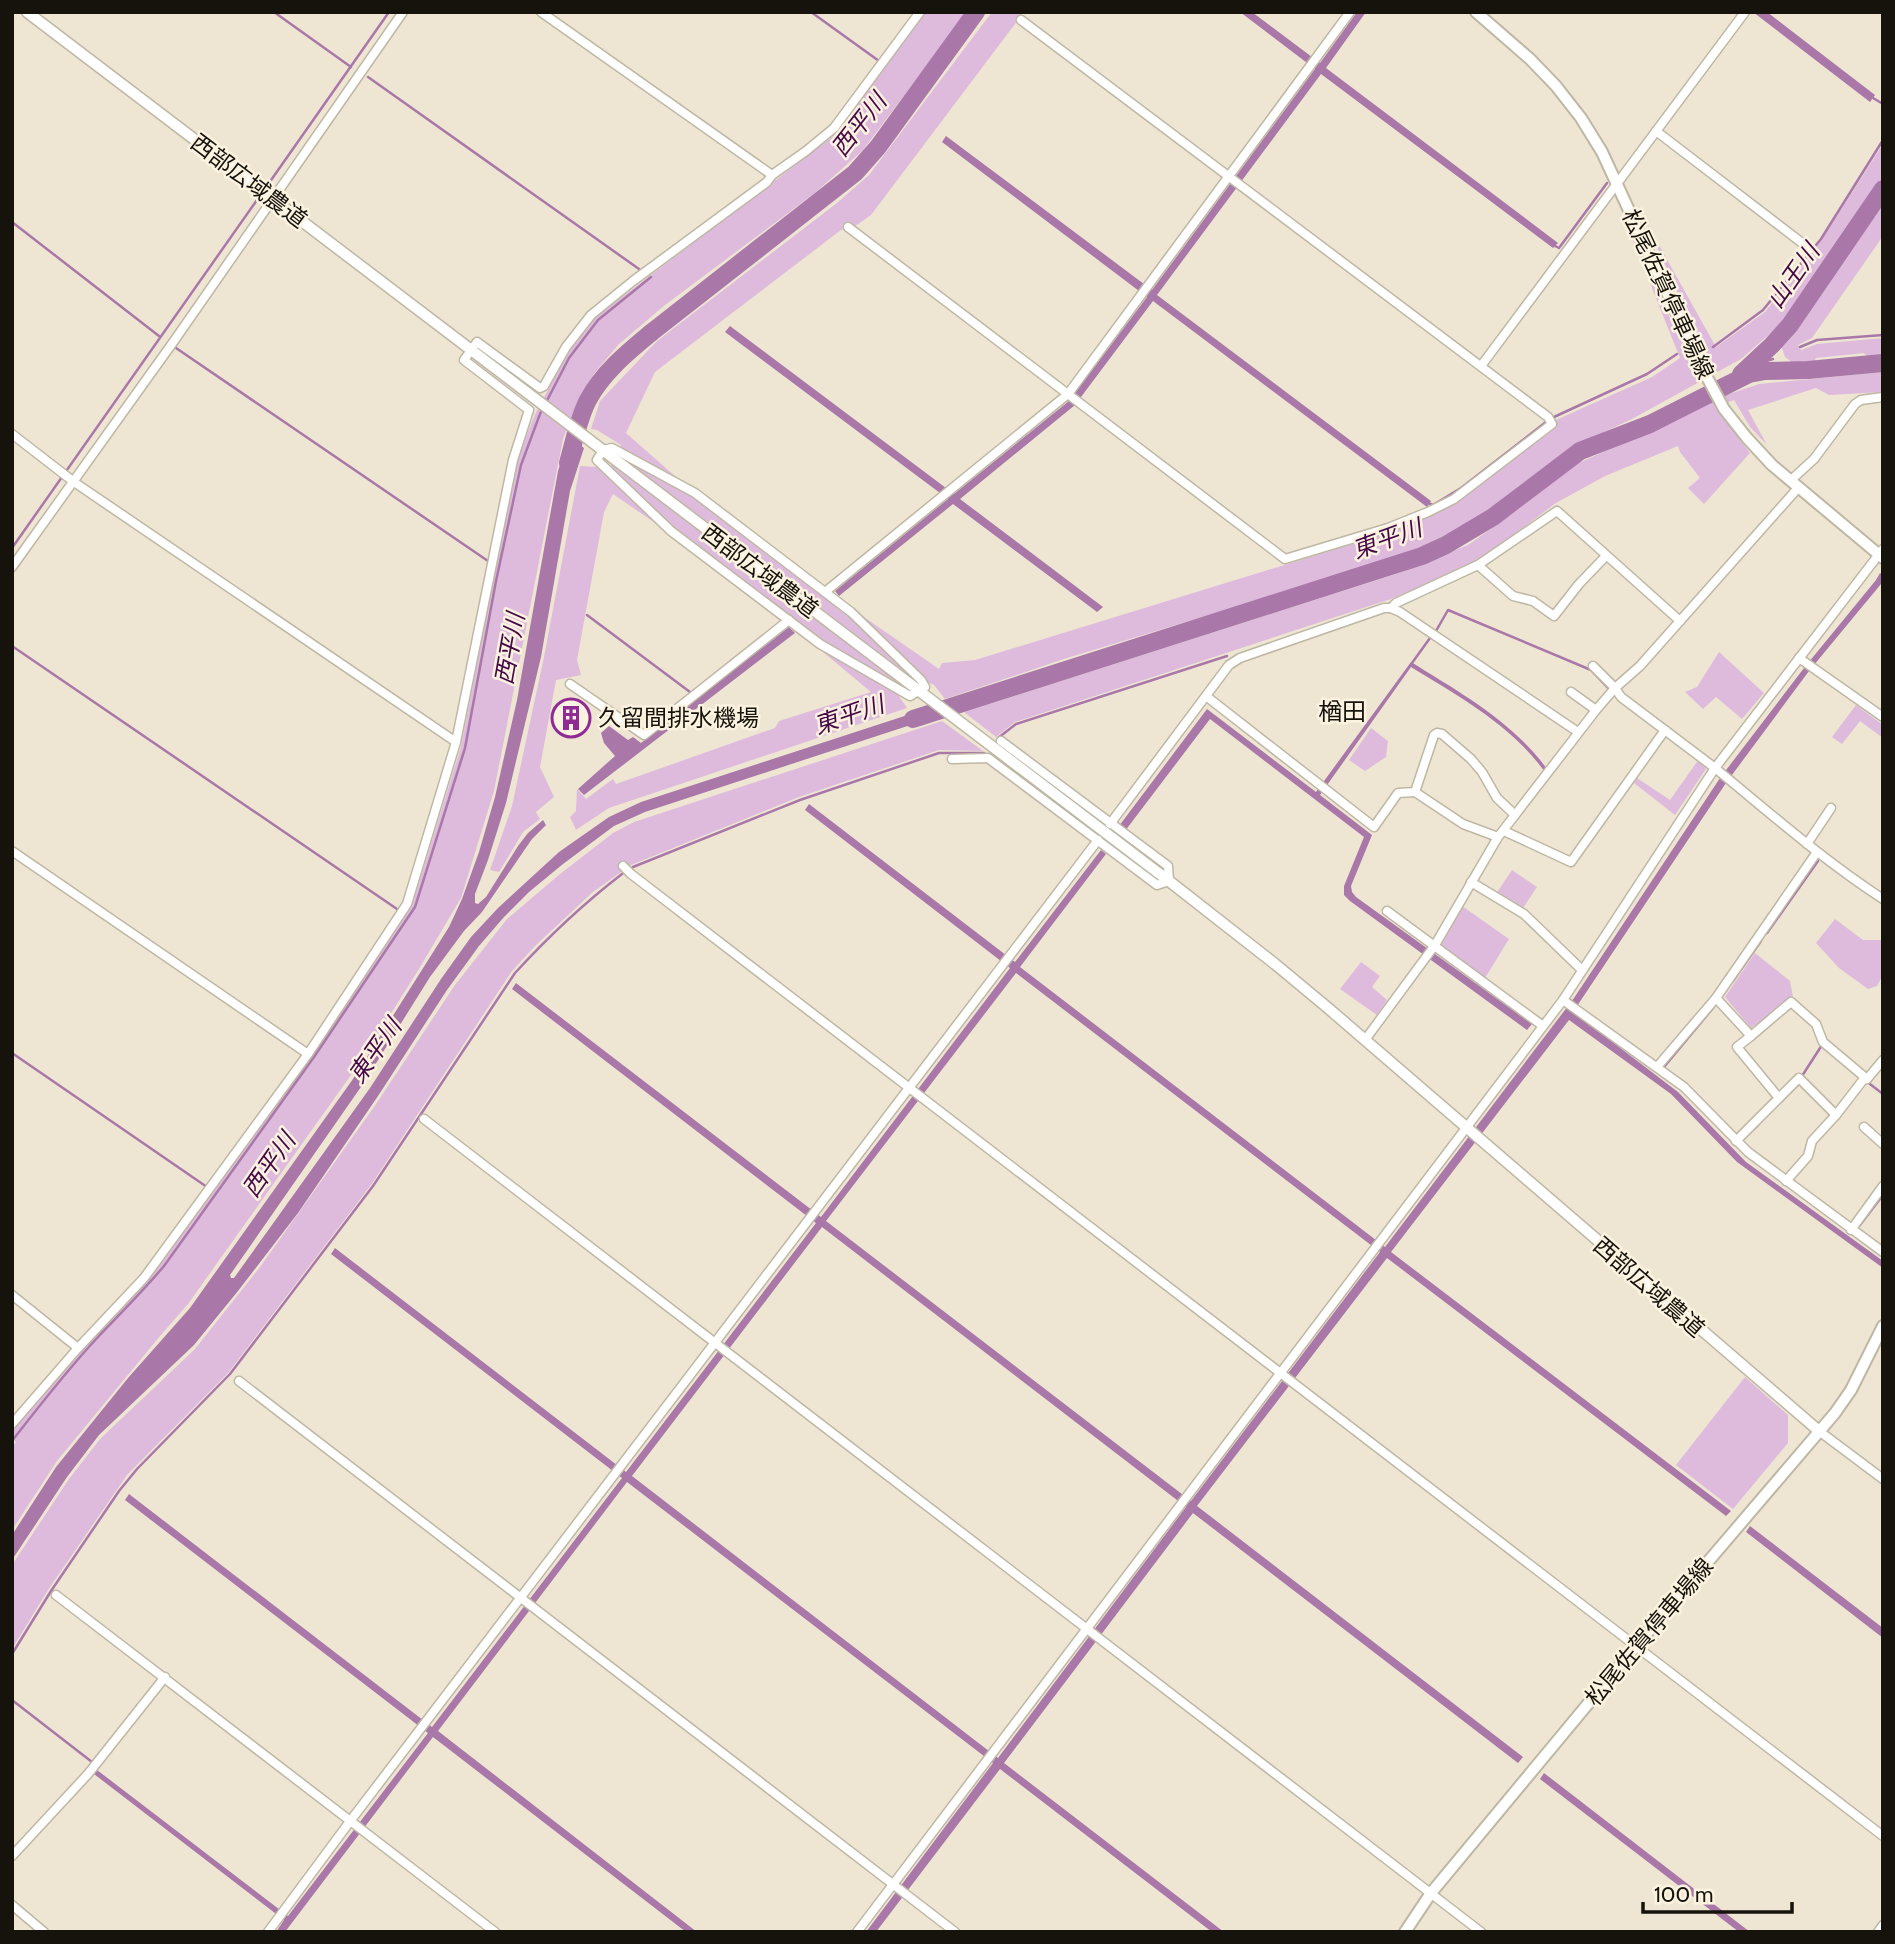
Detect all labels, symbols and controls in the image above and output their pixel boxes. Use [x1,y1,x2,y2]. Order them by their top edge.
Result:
water label: 西平川 [825,85,894,162]
street label: 西部広域農道 [185,128,313,234]
street label: 松尾佐賀停車場線 [1616,205,1720,383]
water label: 山王川 [1760,235,1827,314]
water label: 東平川 [1348,512,1428,564]
street label: 西部広域農道 [696,518,824,624]
water label: 西平川 [489,608,531,687]
water label: 東平川 [810,688,890,740]
building icon: 久留間排水機場 [550,697,592,739]
district label: 楢田 [1318,697,1366,726]
place label: 久留間排水機場 [598,704,759,732]
water label: 東平川 [342,1010,409,1089]
water label: 西平川 [236,1124,303,1203]
street label: 西部広域農道 [1588,1231,1710,1343]
street label: 松尾佐賀停車場線 [1579,1553,1719,1711]
scale bar [1643,1870,1792,1914]
text: 100 m [1654,1882,1713,1907]

